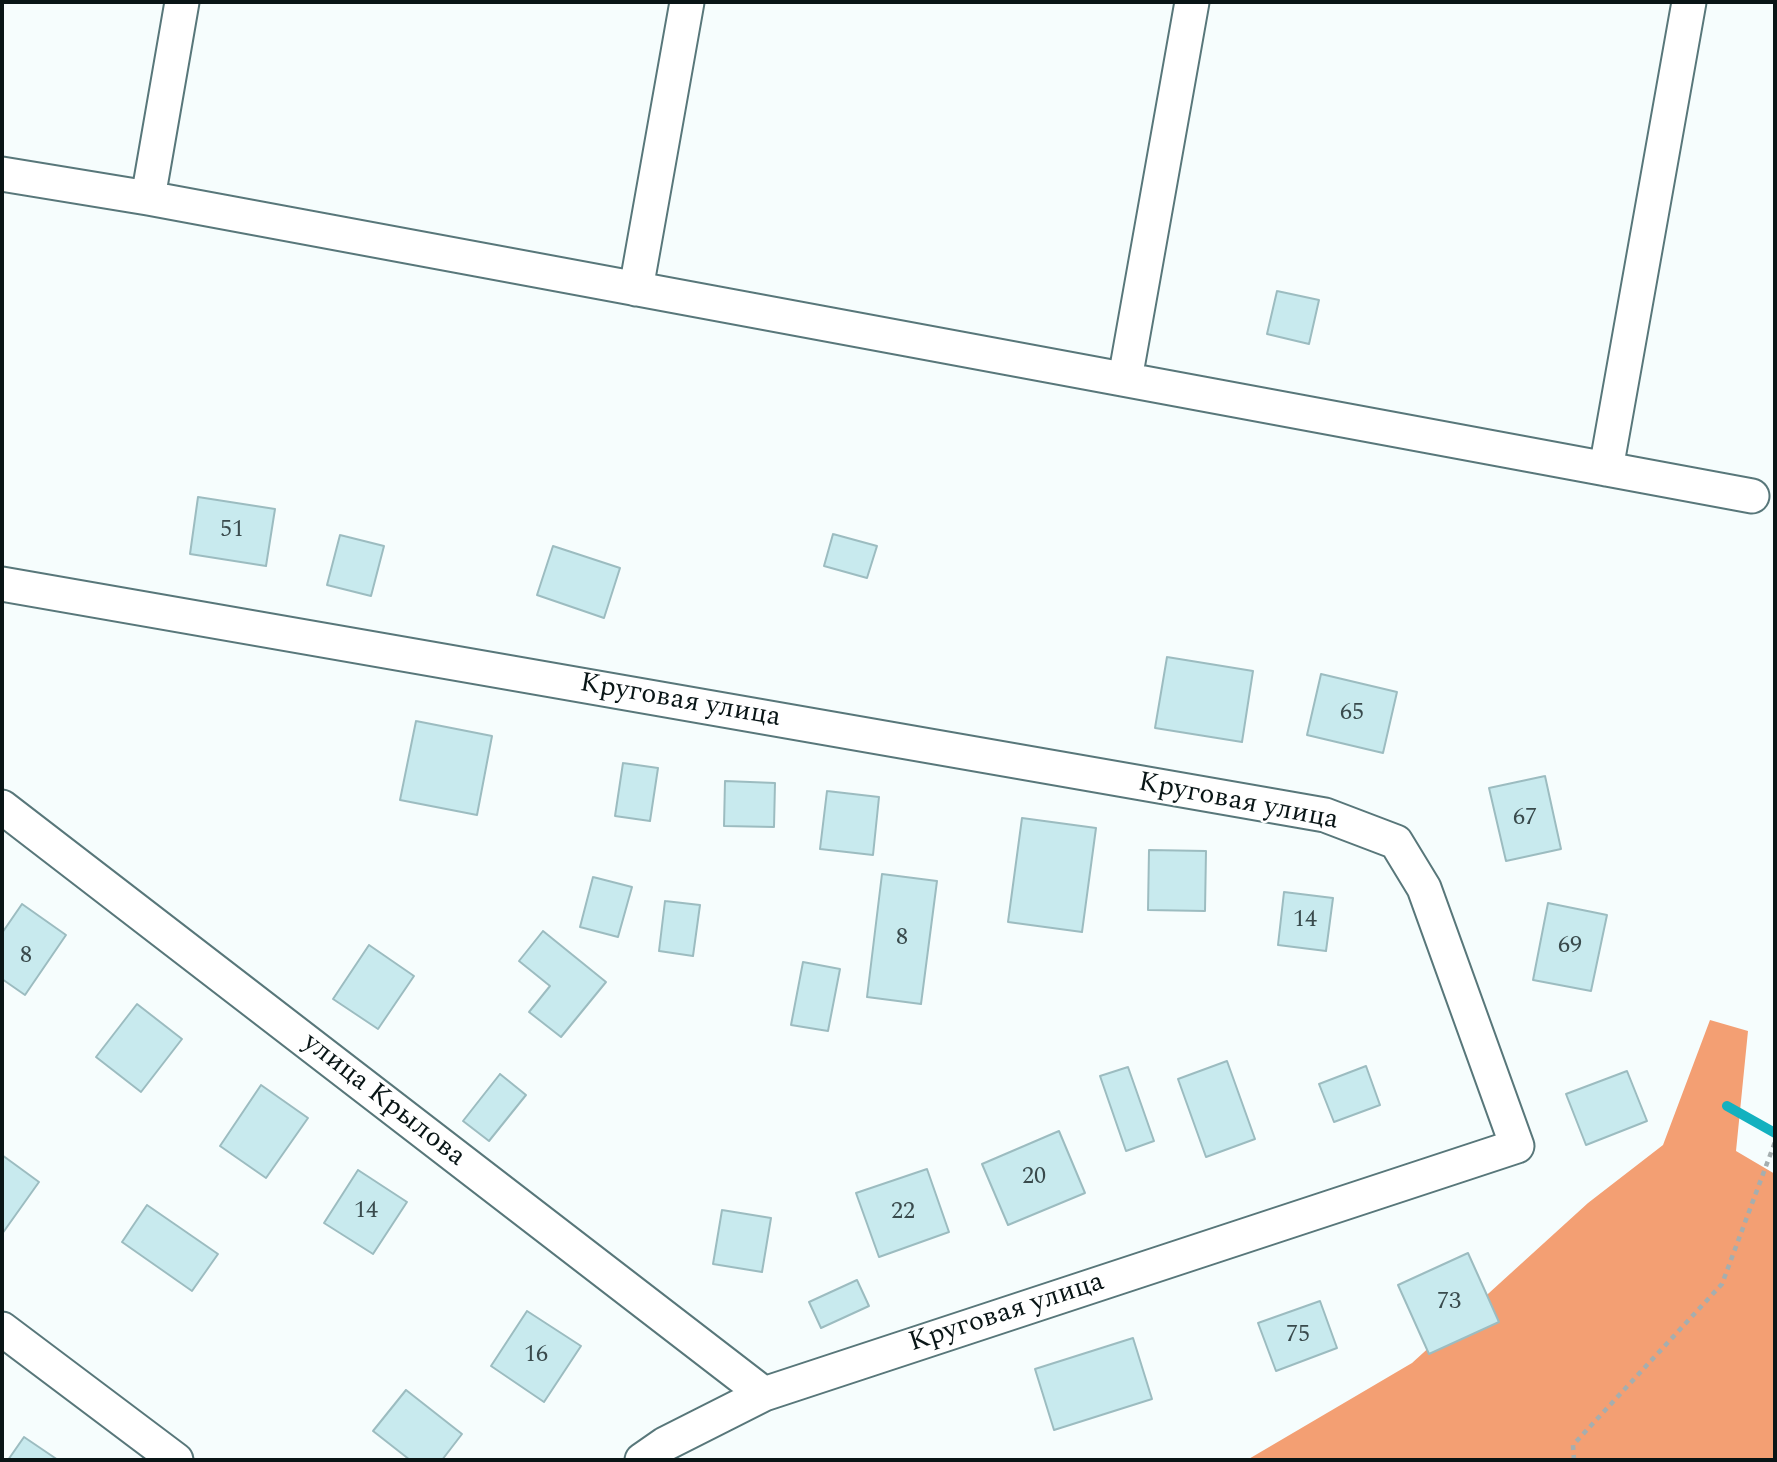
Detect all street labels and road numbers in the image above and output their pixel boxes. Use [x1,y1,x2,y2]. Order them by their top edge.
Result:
street label: Круговая улица [577,668,783,736]
street label: Круговая улица [1135,767,1341,839]
street label: улица Крылова [295,1027,471,1175]
street label: Круговая улица [905,1267,1109,1361]

